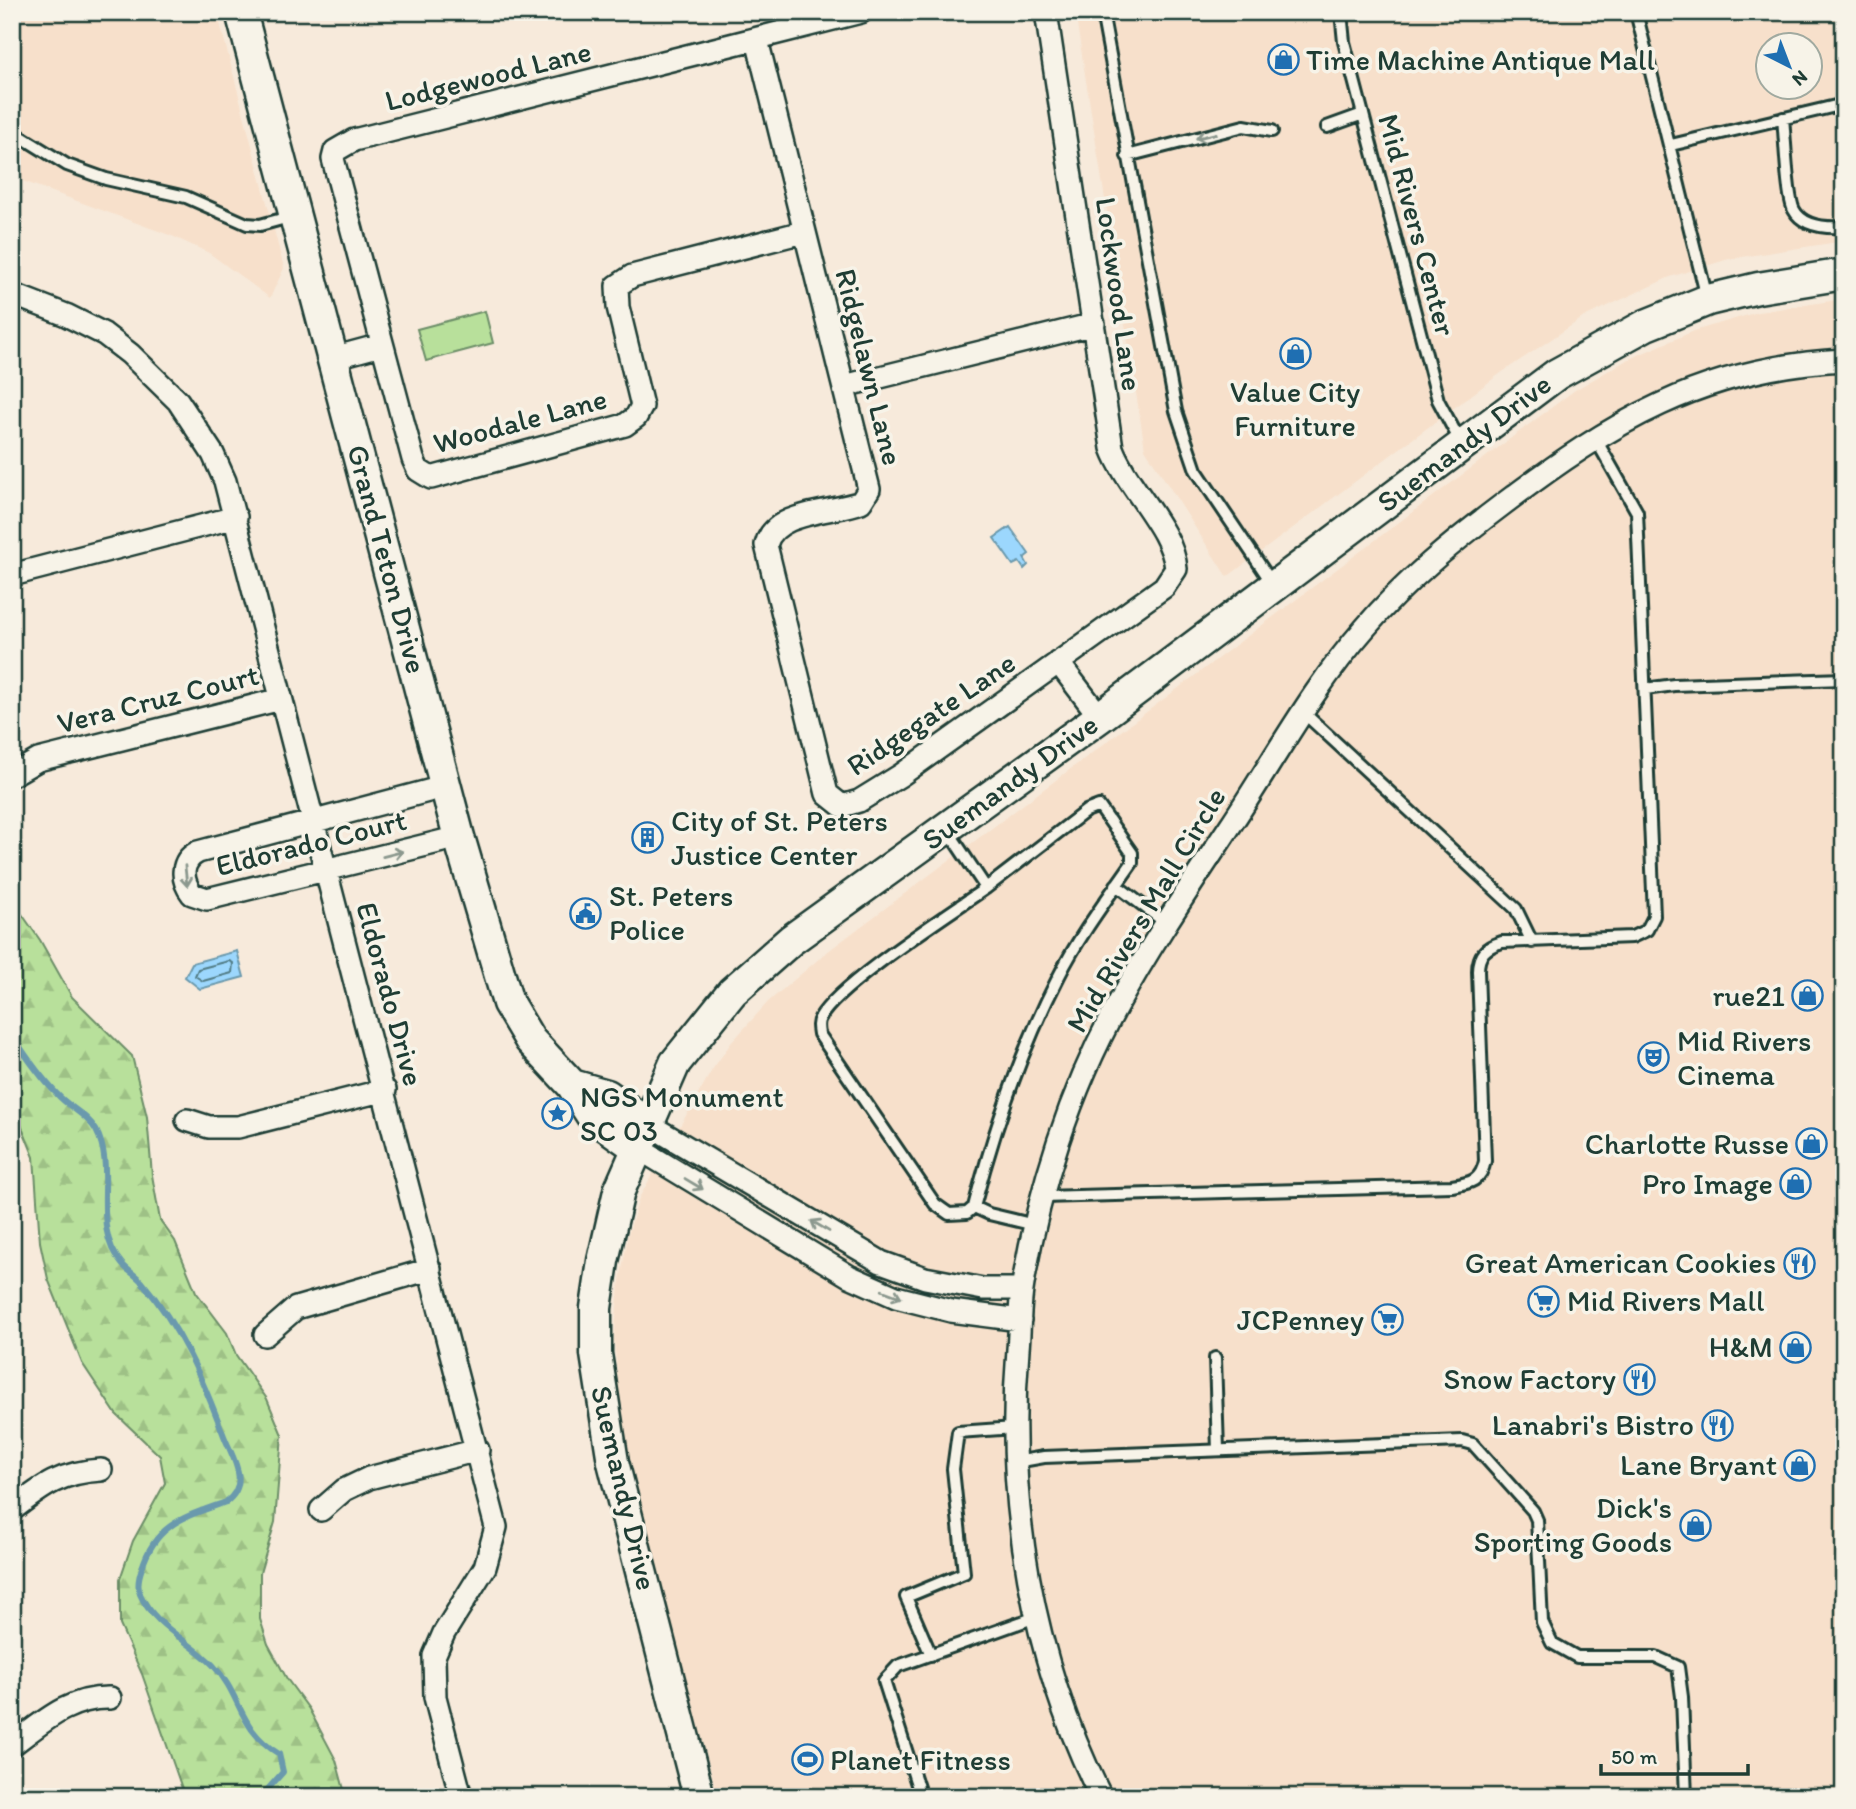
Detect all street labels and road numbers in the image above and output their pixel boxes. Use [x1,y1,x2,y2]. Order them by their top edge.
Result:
street label: Lodgewood Lane [381,32,595,119]
street label: Mid Rivers Center [1370,110,1465,340]
street label: Lockwood Lane [1088,195,1151,393]
street label: Ridgelawn Lane [827,265,912,469]
street label: Suemandy Drive [1369,365,1558,520]
street label: Woodale Lane [429,380,611,461]
street label: Grand Teton Drive [339,440,436,677]
street label: Ridgegate Lane [839,644,1022,784]
street label: Vera Cruz Court [53,656,262,741]
street label: Suemandy Drive [914,705,1105,858]
street label: Mid Rivers Mall Circle [1058,780,1233,1039]
street label: Eldorado Court [212,801,410,884]
street label: Eldorado Drive [348,898,433,1090]
street label: Suemandy Drive [583,1382,666,1594]

